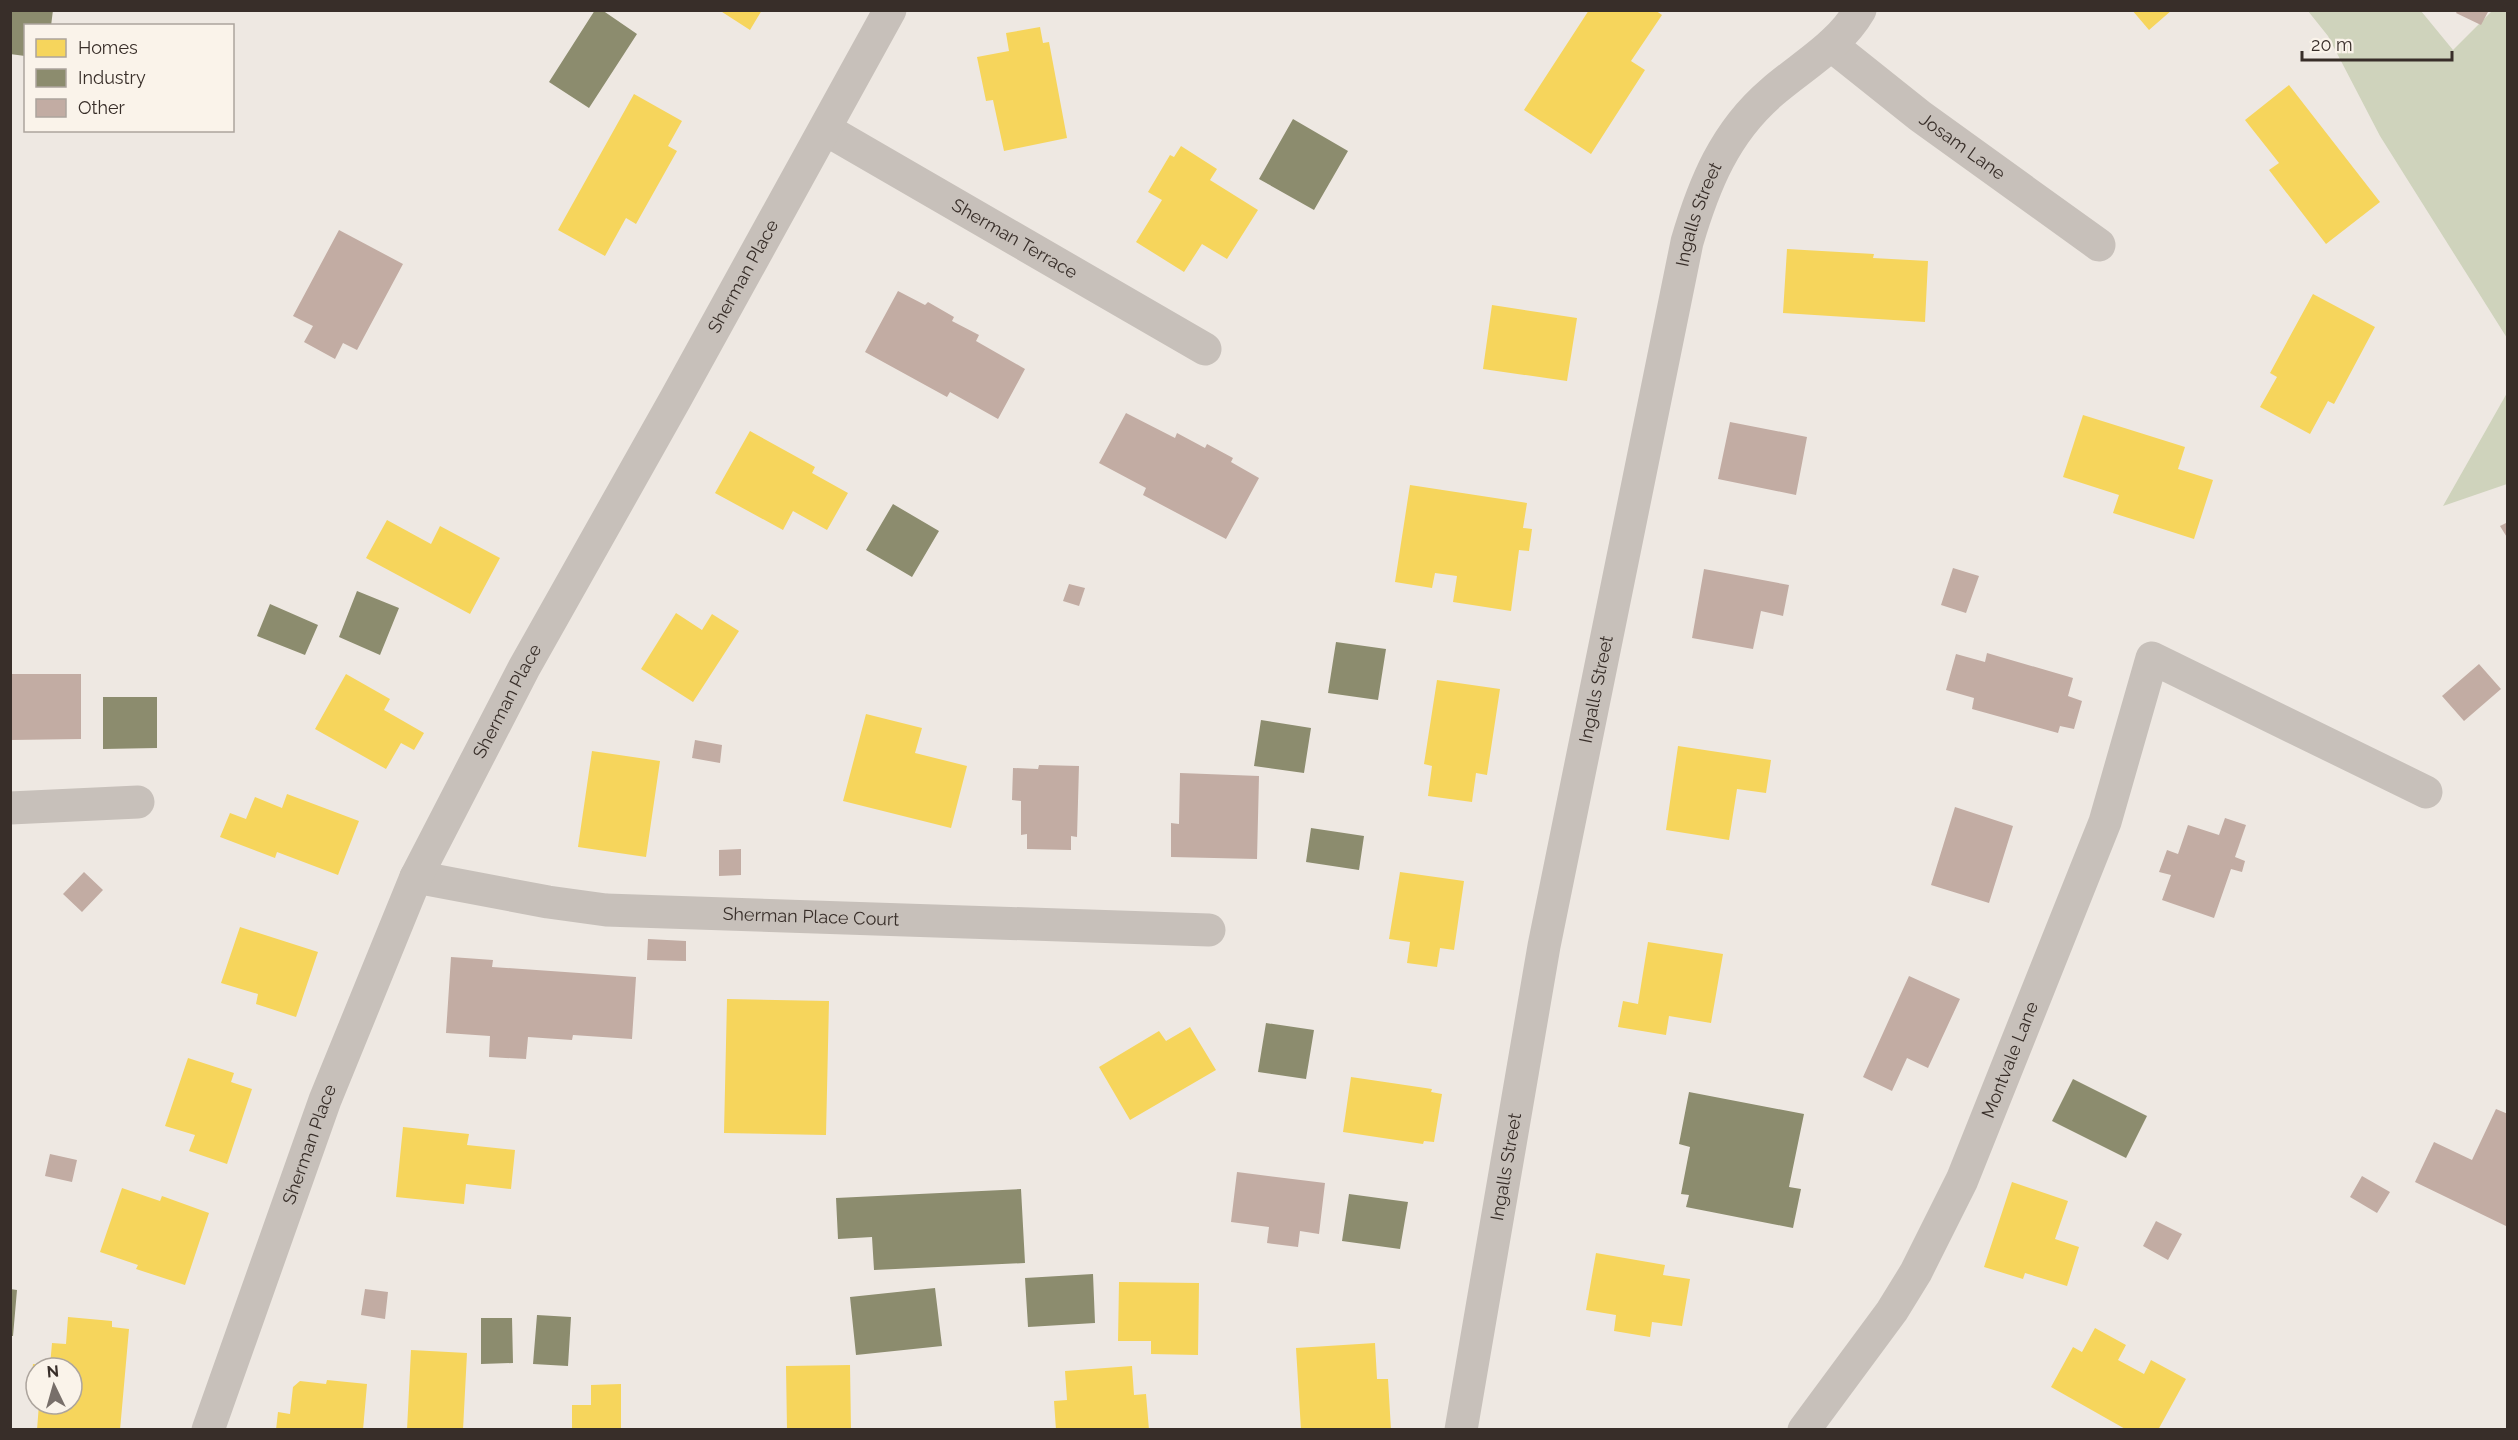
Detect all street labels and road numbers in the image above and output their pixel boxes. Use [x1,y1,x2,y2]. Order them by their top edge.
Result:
street label: Josam Lane [1916,108,2010,184]
street label: Ingalls Street [1671,159,1726,268]
street label: Sherman Terrace [948,194,1082,283]
street label: Sherman Place [703,215,783,336]
street label: Ingalls Street [1575,634,1617,745]
street label: Sherman Place [468,640,546,762]
street label: Sherman Place Court [722,903,900,930]
street label: Montvale Lane [1977,998,2042,1121]
street label: Sherman Place [278,1081,340,1207]
street label: Ingalls Street [1486,1111,1525,1222]

